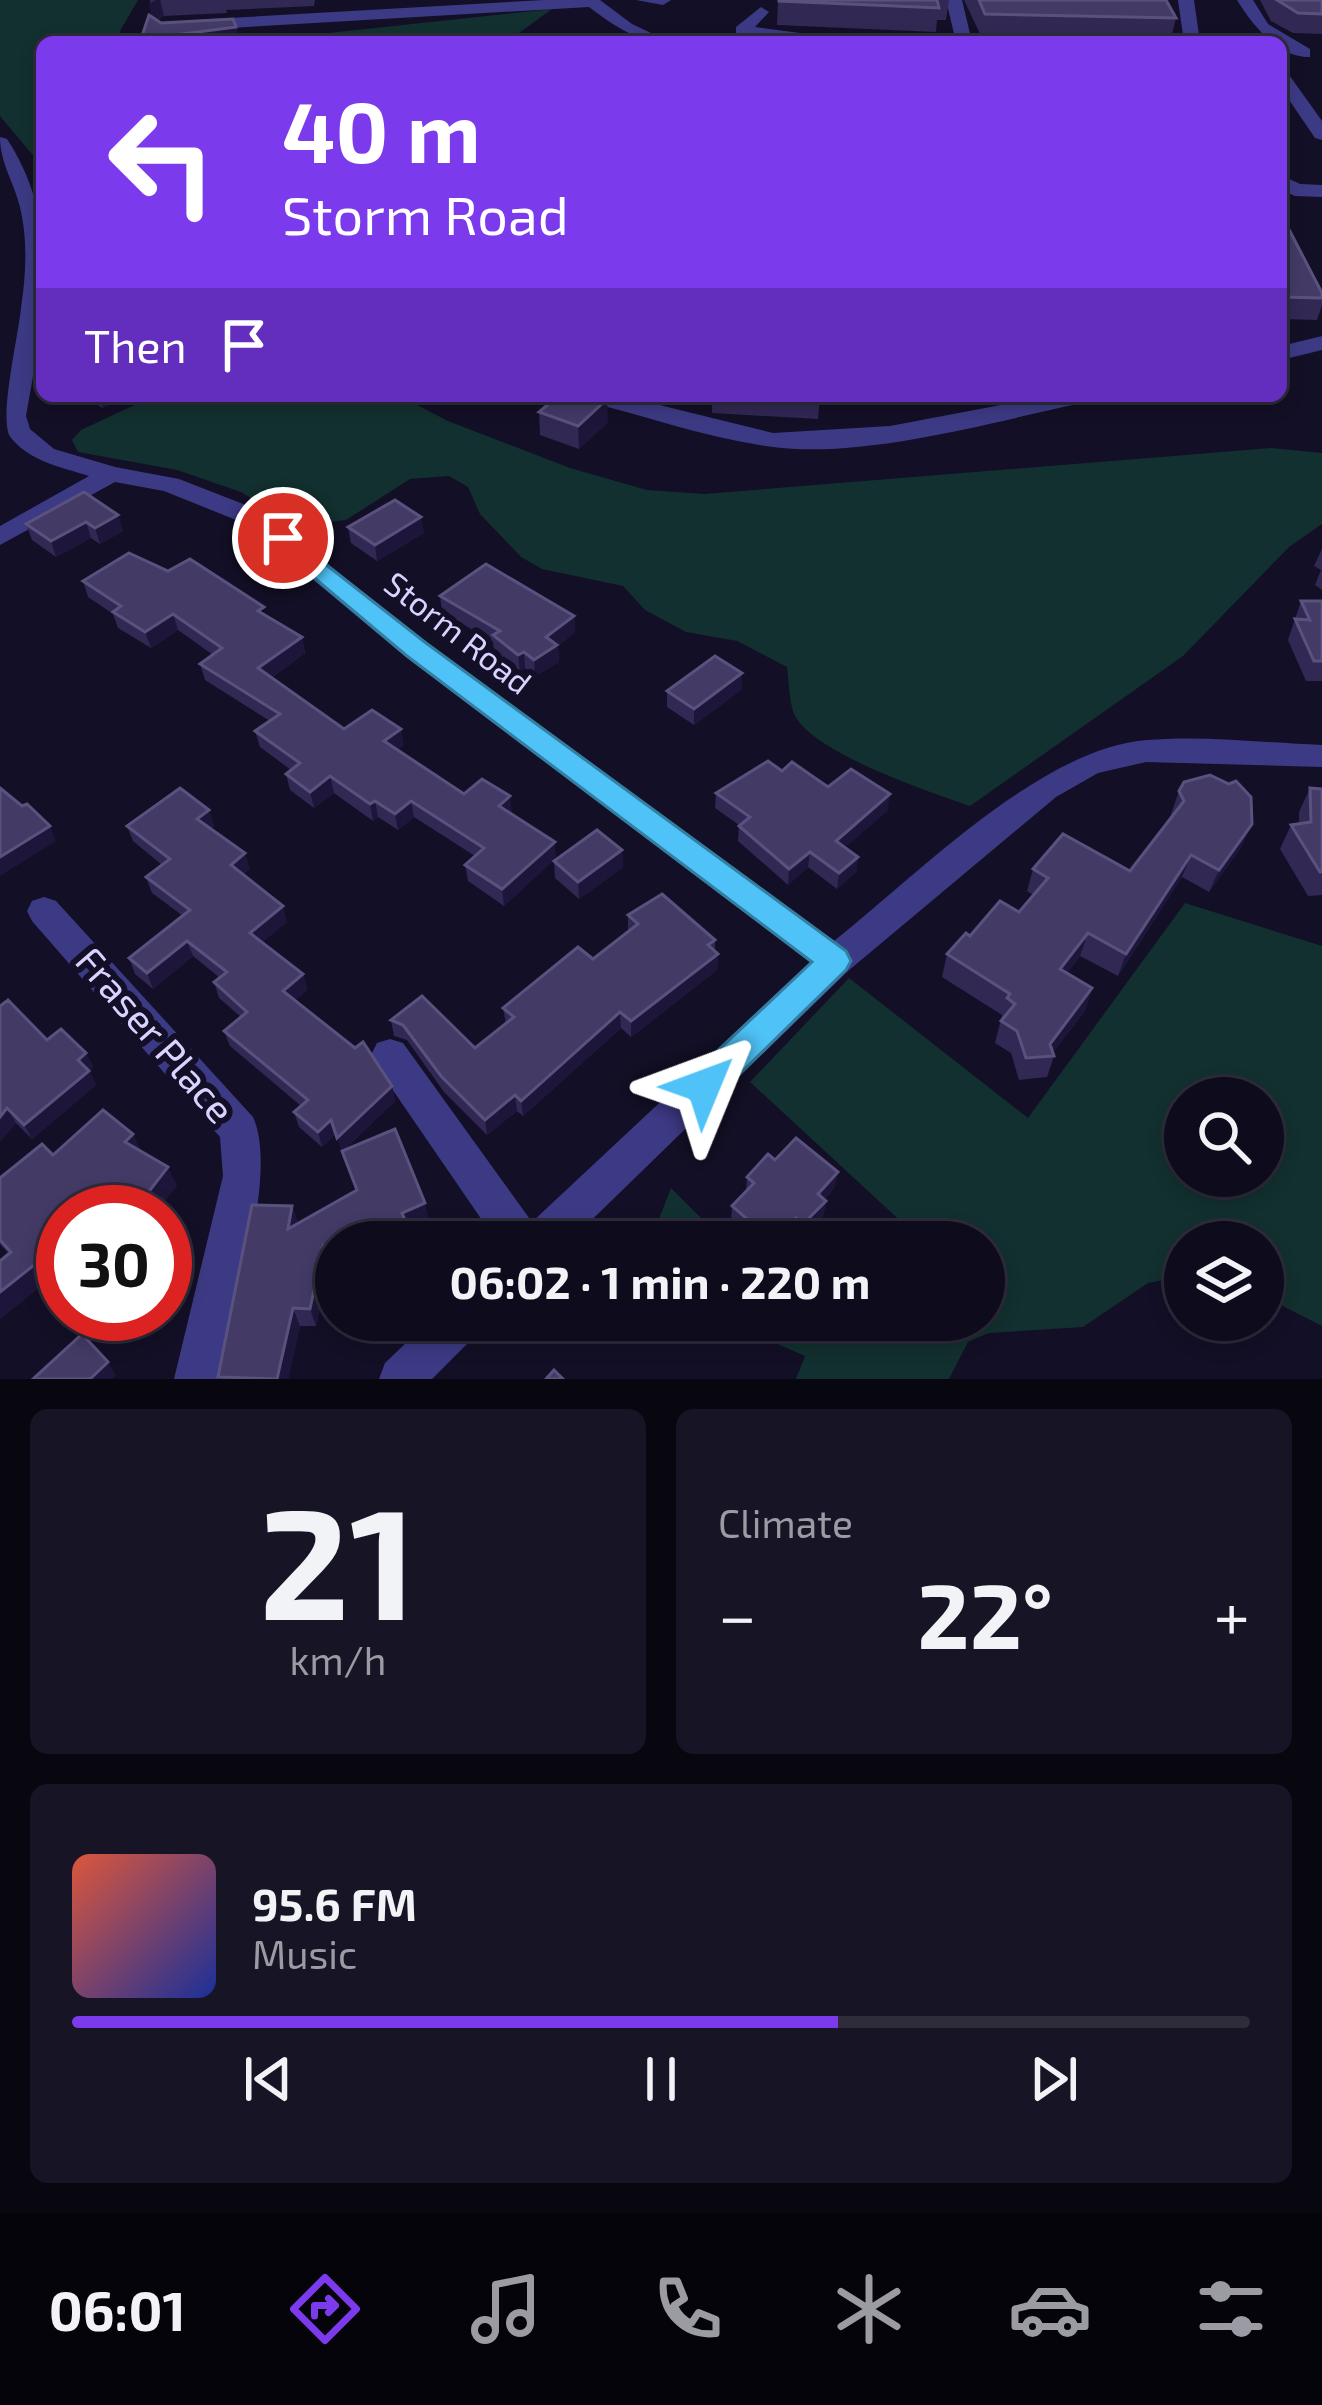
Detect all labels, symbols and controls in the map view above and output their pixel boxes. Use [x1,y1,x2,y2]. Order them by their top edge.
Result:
text: 40 m [282,79,481,180]
icon: left [84,84,240,240]
text: Storm Road [282,181,569,246]
icon: arrive [211,312,277,378]
text: Then [84,318,187,372]
pin [232,487,334,589]
icon: arrive [250,505,316,571]
street label: Storm Road [377,563,540,702]
street label: Fraser Place [67,937,245,1131]
position arrow [641,1023,767,1149]
map controls [1164,1077,1284,1341]
button: search [1164,1077,1284,1197]
speed limit sign: 30 [36,1185,192,1341]
button: layers [1164,1221,1284,1341]
text: 06:02 · 1 min · 220 m [450,1254,870,1308]
text: 21 [259,1464,417,1651]
text: Climate [718,1499,853,1546]
text: 22° [917,1559,1053,1667]
text: − [718,1574,757,1653]
text: + [1214,1574,1250,1653]
text: km/h [290,1636,386,1683]
text: 95.6 FM [252,1876,417,1930]
text: Music [252,1930,357,1977]
icon: previous [235,2046,301,2112]
icon: pause [628,2046,694,2112]
icon: next [1021,2046,1087,2112]
icon: directions [283,2267,367,2351]
icon: music [464,2267,548,2351]
icon: phone [646,2267,730,2351]
icon: climate [827,2267,911,2351]
icon: car [1008,2267,1092,2351]
icon: filters [1189,2267,1273,2351]
text: 06:01 [49,2277,186,2342]

